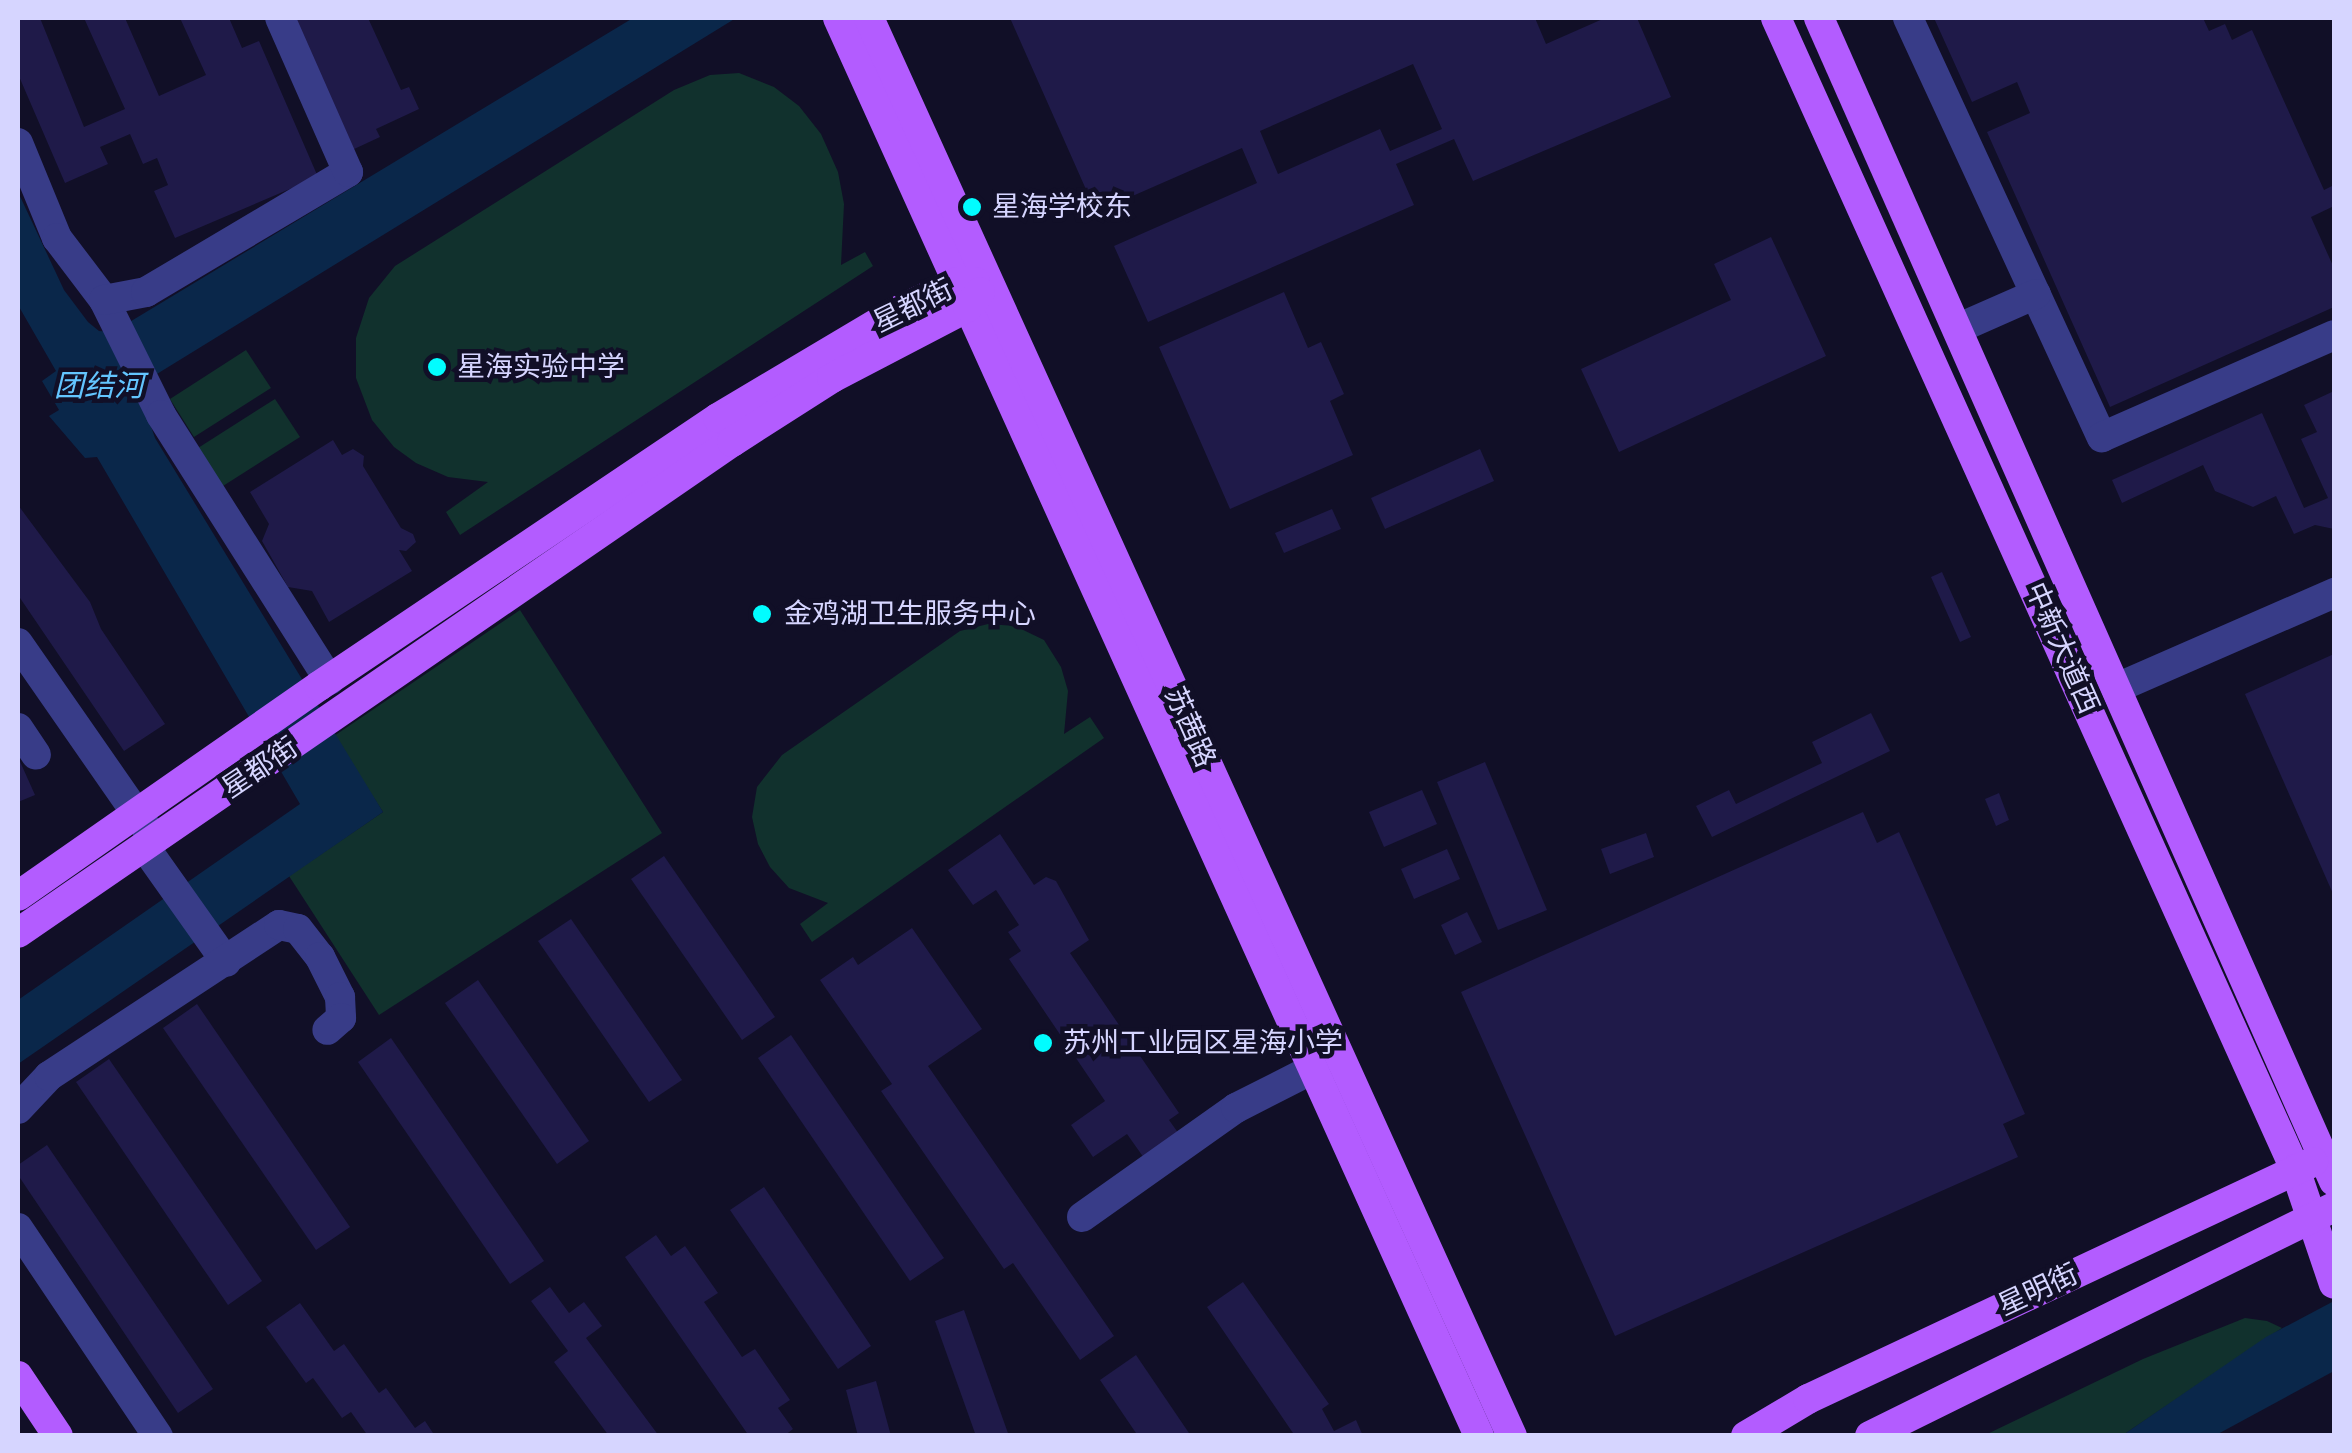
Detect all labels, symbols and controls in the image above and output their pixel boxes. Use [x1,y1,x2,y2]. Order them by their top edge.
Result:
place label: 星海学校东 [992,190,1132,224]
marker: 星海学校东 [961,196,983,218]
street label: 星都街 [868,272,958,340]
place label: 星海实验中学 [457,350,625,384]
marker: 星海实验中学 [426,356,448,378]
water label: 团结河 [54,368,144,404]
street label: 中新大道西 [2018,577,2106,719]
place label: 金鸡湖卫生服务中心 [784,597,1036,631]
marker: 金鸡湖卫生服务中心 [749,601,775,627]
street label: 苏茜路 [1158,682,1222,772]
street label: 星都街 [216,731,304,805]
place label: 苏州工业园区星海小学 [1063,1026,1343,1060]
marker: 苏州工业园区星海小学 [1032,1032,1054,1054]
street label: 星明街 [1993,1257,2083,1323]

